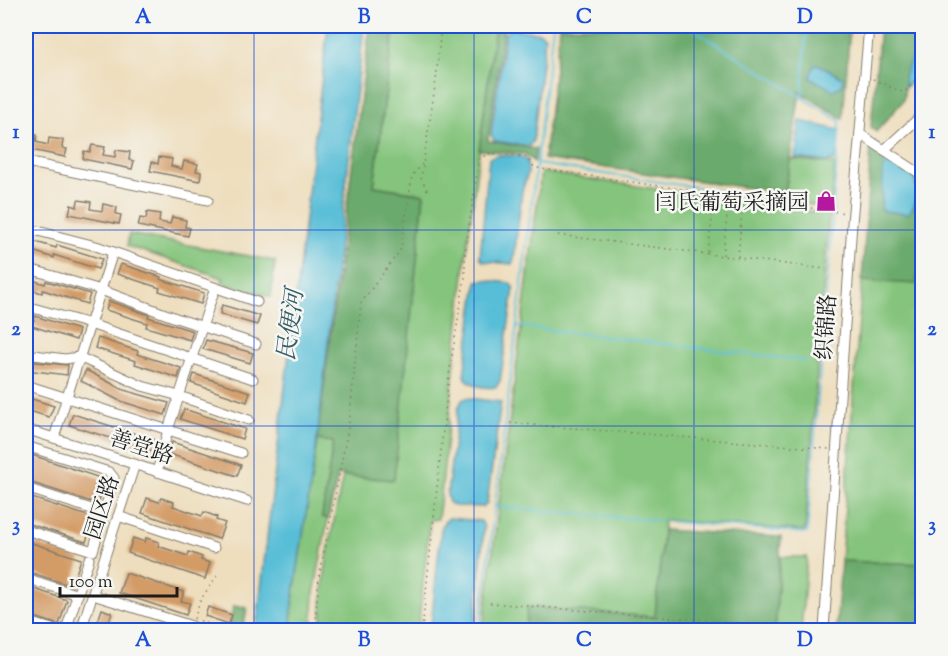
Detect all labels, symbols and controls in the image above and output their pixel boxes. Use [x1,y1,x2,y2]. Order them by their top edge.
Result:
text: A [135,4,152,33]
text: B [358,4,371,33]
text: C [576,4,592,33]
text: D [797,4,813,33]
text: 1 [13,119,20,148]
text: 1 [929,119,936,148]
place label: 闫氏葡萄采摘园 [655,188,809,220]
shop icon: 闫氏葡萄采摘园 [814,189,838,213]
water label: 民便河 [271,283,314,363]
street label: 织锦路 [810,293,846,361]
text: 2 [11,316,21,345]
text: 2 [927,316,937,345]
street label: 善堂路 [105,423,177,474]
street label: 园区路 [78,472,129,544]
text: 3 [12,512,20,541]
text: 3 [928,512,936,541]
scale bar [60,560,177,598]
text: 100 m [69,570,113,596]
text: A [135,627,152,656]
text: B [358,627,371,656]
text: C [576,627,592,656]
text: D [797,627,813,656]

